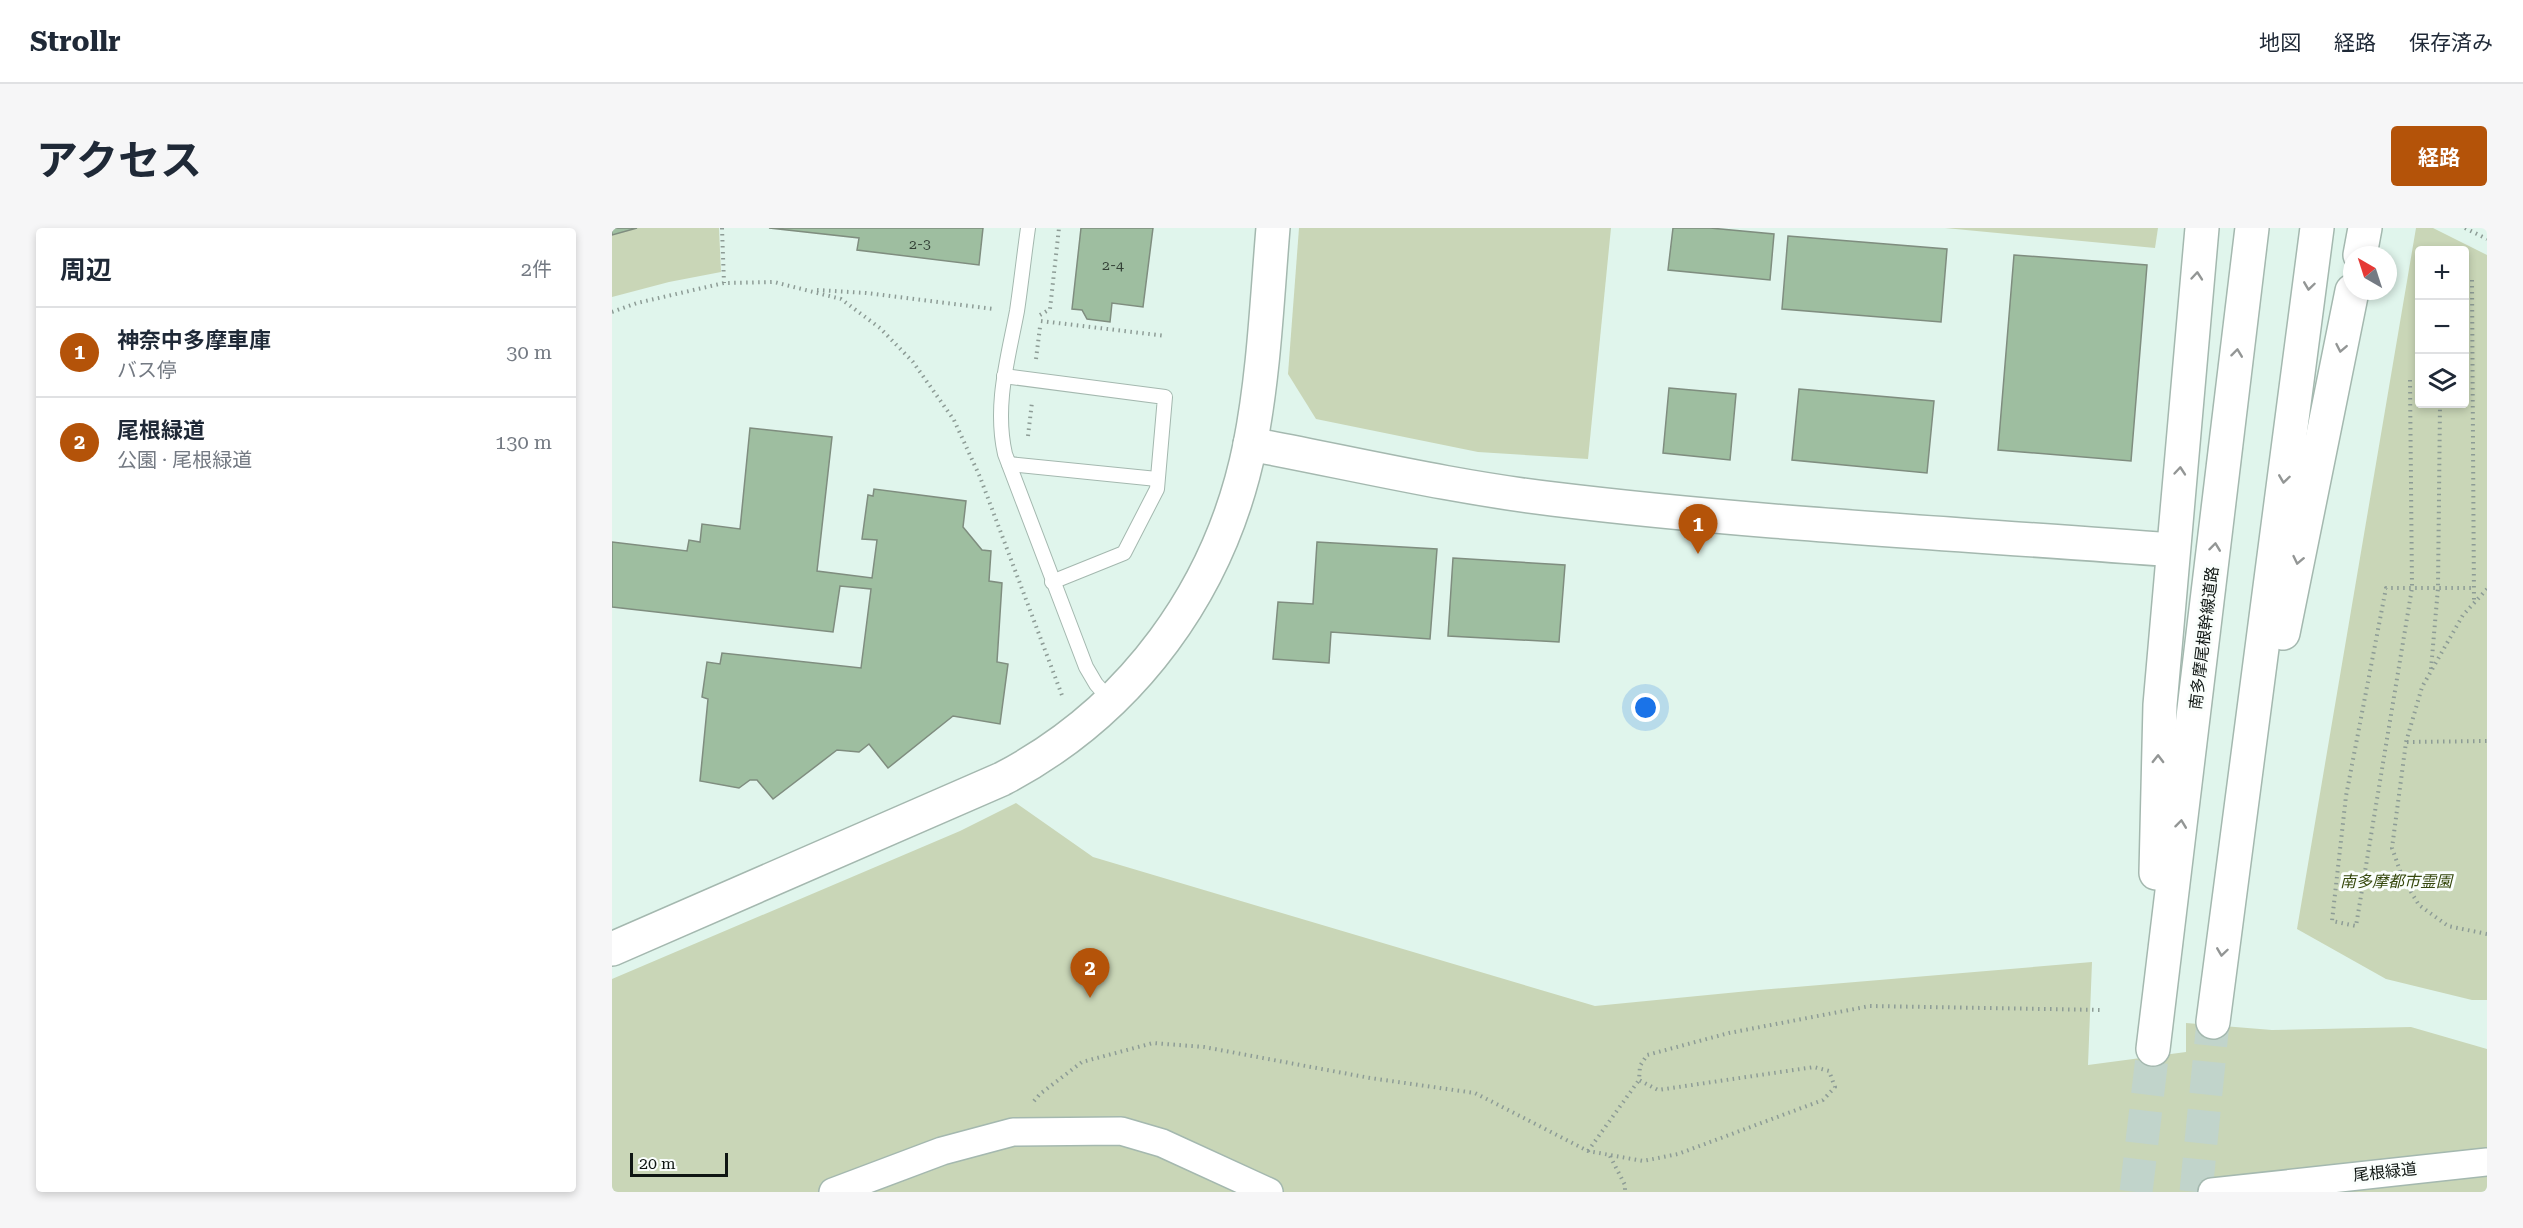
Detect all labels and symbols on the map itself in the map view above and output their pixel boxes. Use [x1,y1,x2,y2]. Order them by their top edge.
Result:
house number: 2-3 [909,236,931,252]
north arrow [2343,246,2397,300]
house number: 2-4 [1102,257,1124,273]
one-way arrow [2190,272,2203,281]
one-way arrow [2304,281,2316,291]
one-way arrow [2335,343,2348,353]
one-way arrow [2231,349,2243,358]
one-way arrow [2173,466,2186,475]
one-way arrow [2278,475,2290,484]
pin: 1 [1678,504,1718,554]
one-way arrow [2208,542,2220,551]
one-way arrow [2292,555,2305,565]
street label: 南多摩尾根幹線道路 [2186,565,2222,711]
your location [1631,693,1660,722]
one-way arrow [2152,755,2165,764]
one-way arrow [2174,819,2187,828]
park label: 南多摩都市霊園 [2340,872,2454,891]
one-way arrow [2217,947,2229,956]
pin: 2 [1070,948,1110,998]
scale bar [630,1150,728,1178]
street label: 尾根緑道 [2352,1159,2418,1185]

